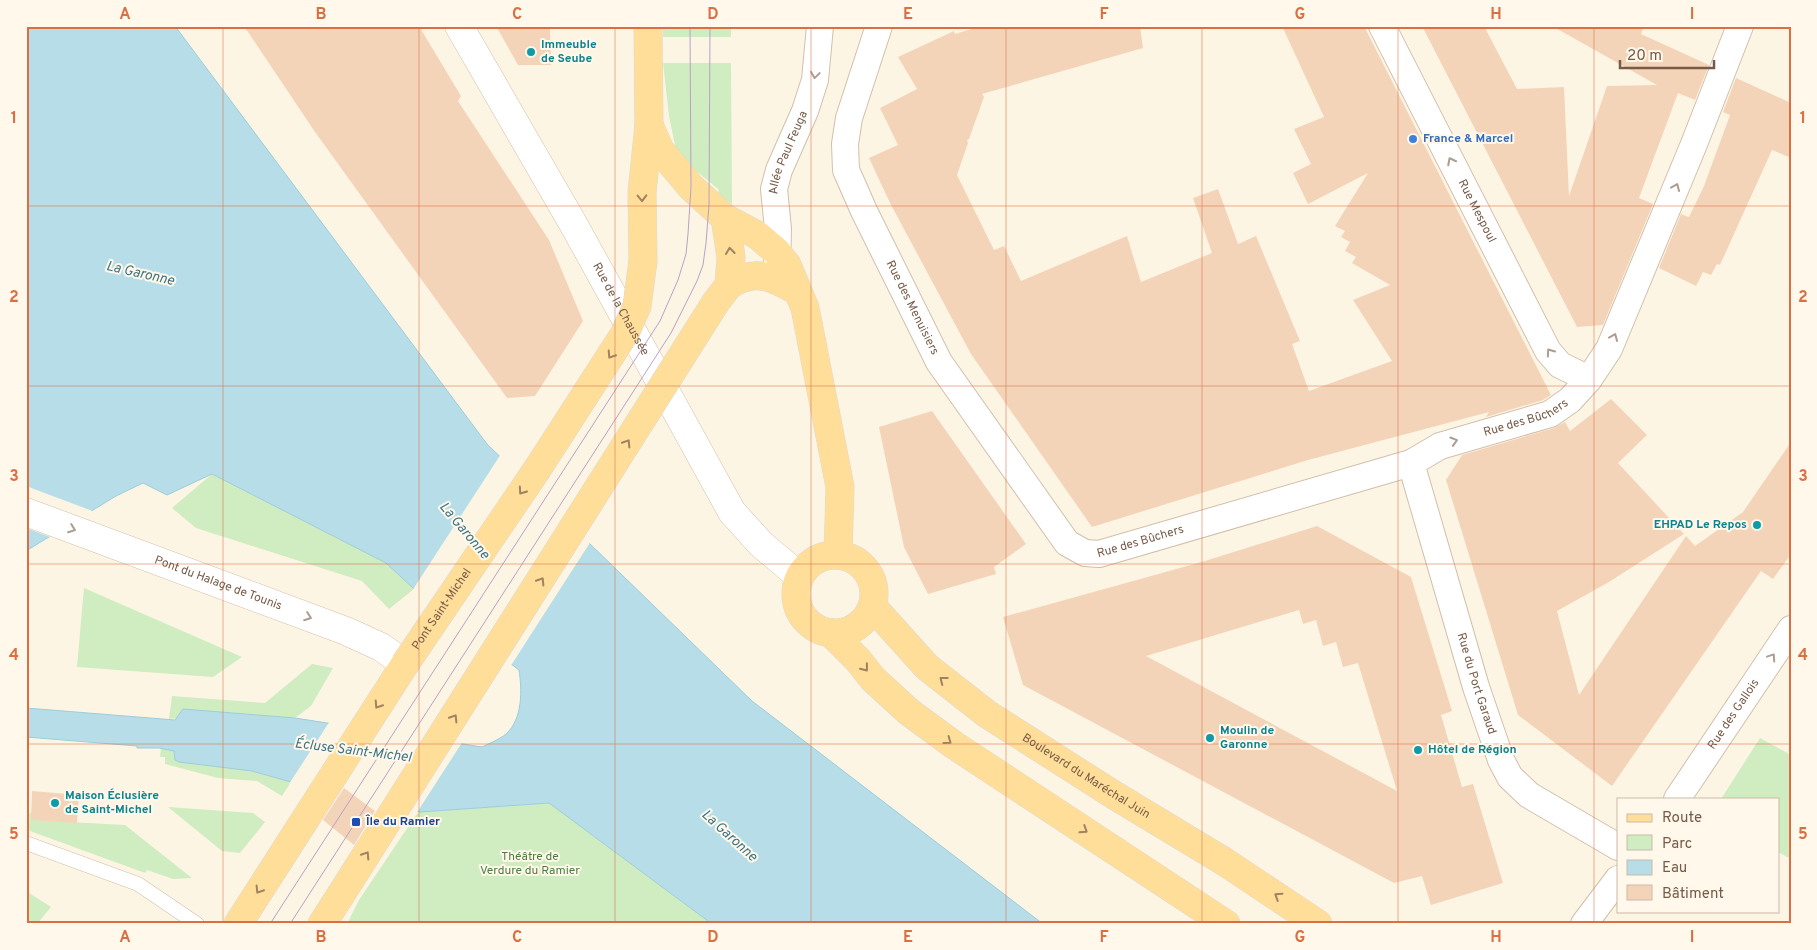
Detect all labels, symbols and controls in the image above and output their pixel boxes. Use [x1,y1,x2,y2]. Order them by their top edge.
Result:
text: A [119,5,131,25]
text: B [315,5,327,25]
text: C [512,5,522,25]
text: D [707,5,719,25]
text: E [903,5,913,25]
text: F [1099,5,1109,25]
text: G [1295,5,1305,25]
text: H [1490,5,1502,25]
text: I [1690,5,1694,25]
place label: Immeuble de Seube [541,37,597,67]
scale bar [1620,38,1713,70]
marker: Immeuble de Seube [525,46,537,58]
text: 20 m [1627,47,1662,66]
one-way arrow [810,71,821,79]
text: 1 [11,109,17,129]
street label: Allée Paul Feuga [766,109,812,195]
text: 1 [1800,109,1806,129]
place label: France & Marcel [1423,131,1513,147]
marker: France & Marcel [1407,133,1419,145]
one-way arrow [1447,157,1457,166]
street label: Rue Mespoul [1454,177,1499,246]
one-way arrow [1670,183,1680,192]
one-way arrow [637,194,647,202]
one-way arrow [724,247,735,255]
water label: La Garonne [104,258,176,290]
street label: Rue des Menuisiers [882,258,942,358]
street label: Rue de la Chaussée [588,260,652,359]
text: 2 [9,288,19,308]
text: 2 [1798,288,1808,308]
one-way arrow [1607,333,1618,342]
one-way arrow [1547,348,1556,357]
one-way arrow [607,350,617,359]
street label: Rue des Bûchers [1482,395,1572,441]
one-way arrow [1449,437,1458,447]
one-way arrow [621,440,631,449]
text: 3 [9,467,19,487]
text: 3 [1798,467,1808,487]
one-way arrow [519,485,528,495]
water label: La Garonne [435,499,493,564]
place label: EHPAD Le Repos [1654,517,1747,533]
marker: EHPAD Le Repos [1751,519,1763,531]
street label: Rue des Bûchers [1095,522,1186,562]
one-way arrow [67,523,76,533]
street label: Pont du Halage de Tounis [152,552,284,614]
street label: Pont Saint-Michel [409,565,475,653]
one-way arrow [534,577,544,586]
one-way arrow [303,611,311,621]
street label: Rue du Port Garaud [1453,631,1500,736]
text: 4 [9,646,19,666]
text: 4 [1798,646,1808,666]
one-way arrow [1766,653,1775,662]
one-way arrow [859,662,867,671]
street label: Rue des Gallois [1704,676,1763,753]
one-way arrow [940,677,949,685]
one-way arrow [375,699,385,708]
one-way arrow [448,715,457,724]
place label: Moulin de Garonne [1220,723,1275,753]
street label: Boulevard du Maréchal Juin [1019,730,1153,823]
marker: Moulin de Garonne [1204,732,1216,744]
water label: Écluse Saint-Michel [294,734,414,767]
one-way arrow [943,735,952,744]
place label: Hôtel de Région [1428,742,1517,758]
marker: Hôtel de Région [1412,744,1424,756]
place label: Maison Éclusière de Saint-Michel [65,788,159,818]
marker: Maison Éclusière de Saint-Michel [49,797,61,809]
legend [1617,798,1780,912]
water label: La Garonne [698,807,761,866]
text: Route [1662,809,1702,828]
place label: Île du Ramier [365,814,440,830]
marker: Île du Ramier [350,816,362,828]
one-way arrow [1079,824,1088,834]
text: 5 [9,825,19,845]
text: 5 [1798,825,1808,845]
text: Parc [1662,835,1692,854]
park label: Théâtre de Verdure du Ramier [480,849,580,879]
one-way arrow [360,851,369,861]
text: Eau [1662,859,1687,878]
one-way arrow [256,884,265,893]
text: Bâtiment [1662,885,1724,904]
one-way arrow [1274,893,1283,903]
text: A [119,928,131,948]
text: B [315,928,327,948]
text: C [512,928,522,948]
text: D [707,928,719,948]
text: E [903,928,913,948]
text: F [1099,928,1109,948]
text: G [1295,928,1305,948]
text: H [1490,928,1502,948]
text: I [1690,928,1694,948]

